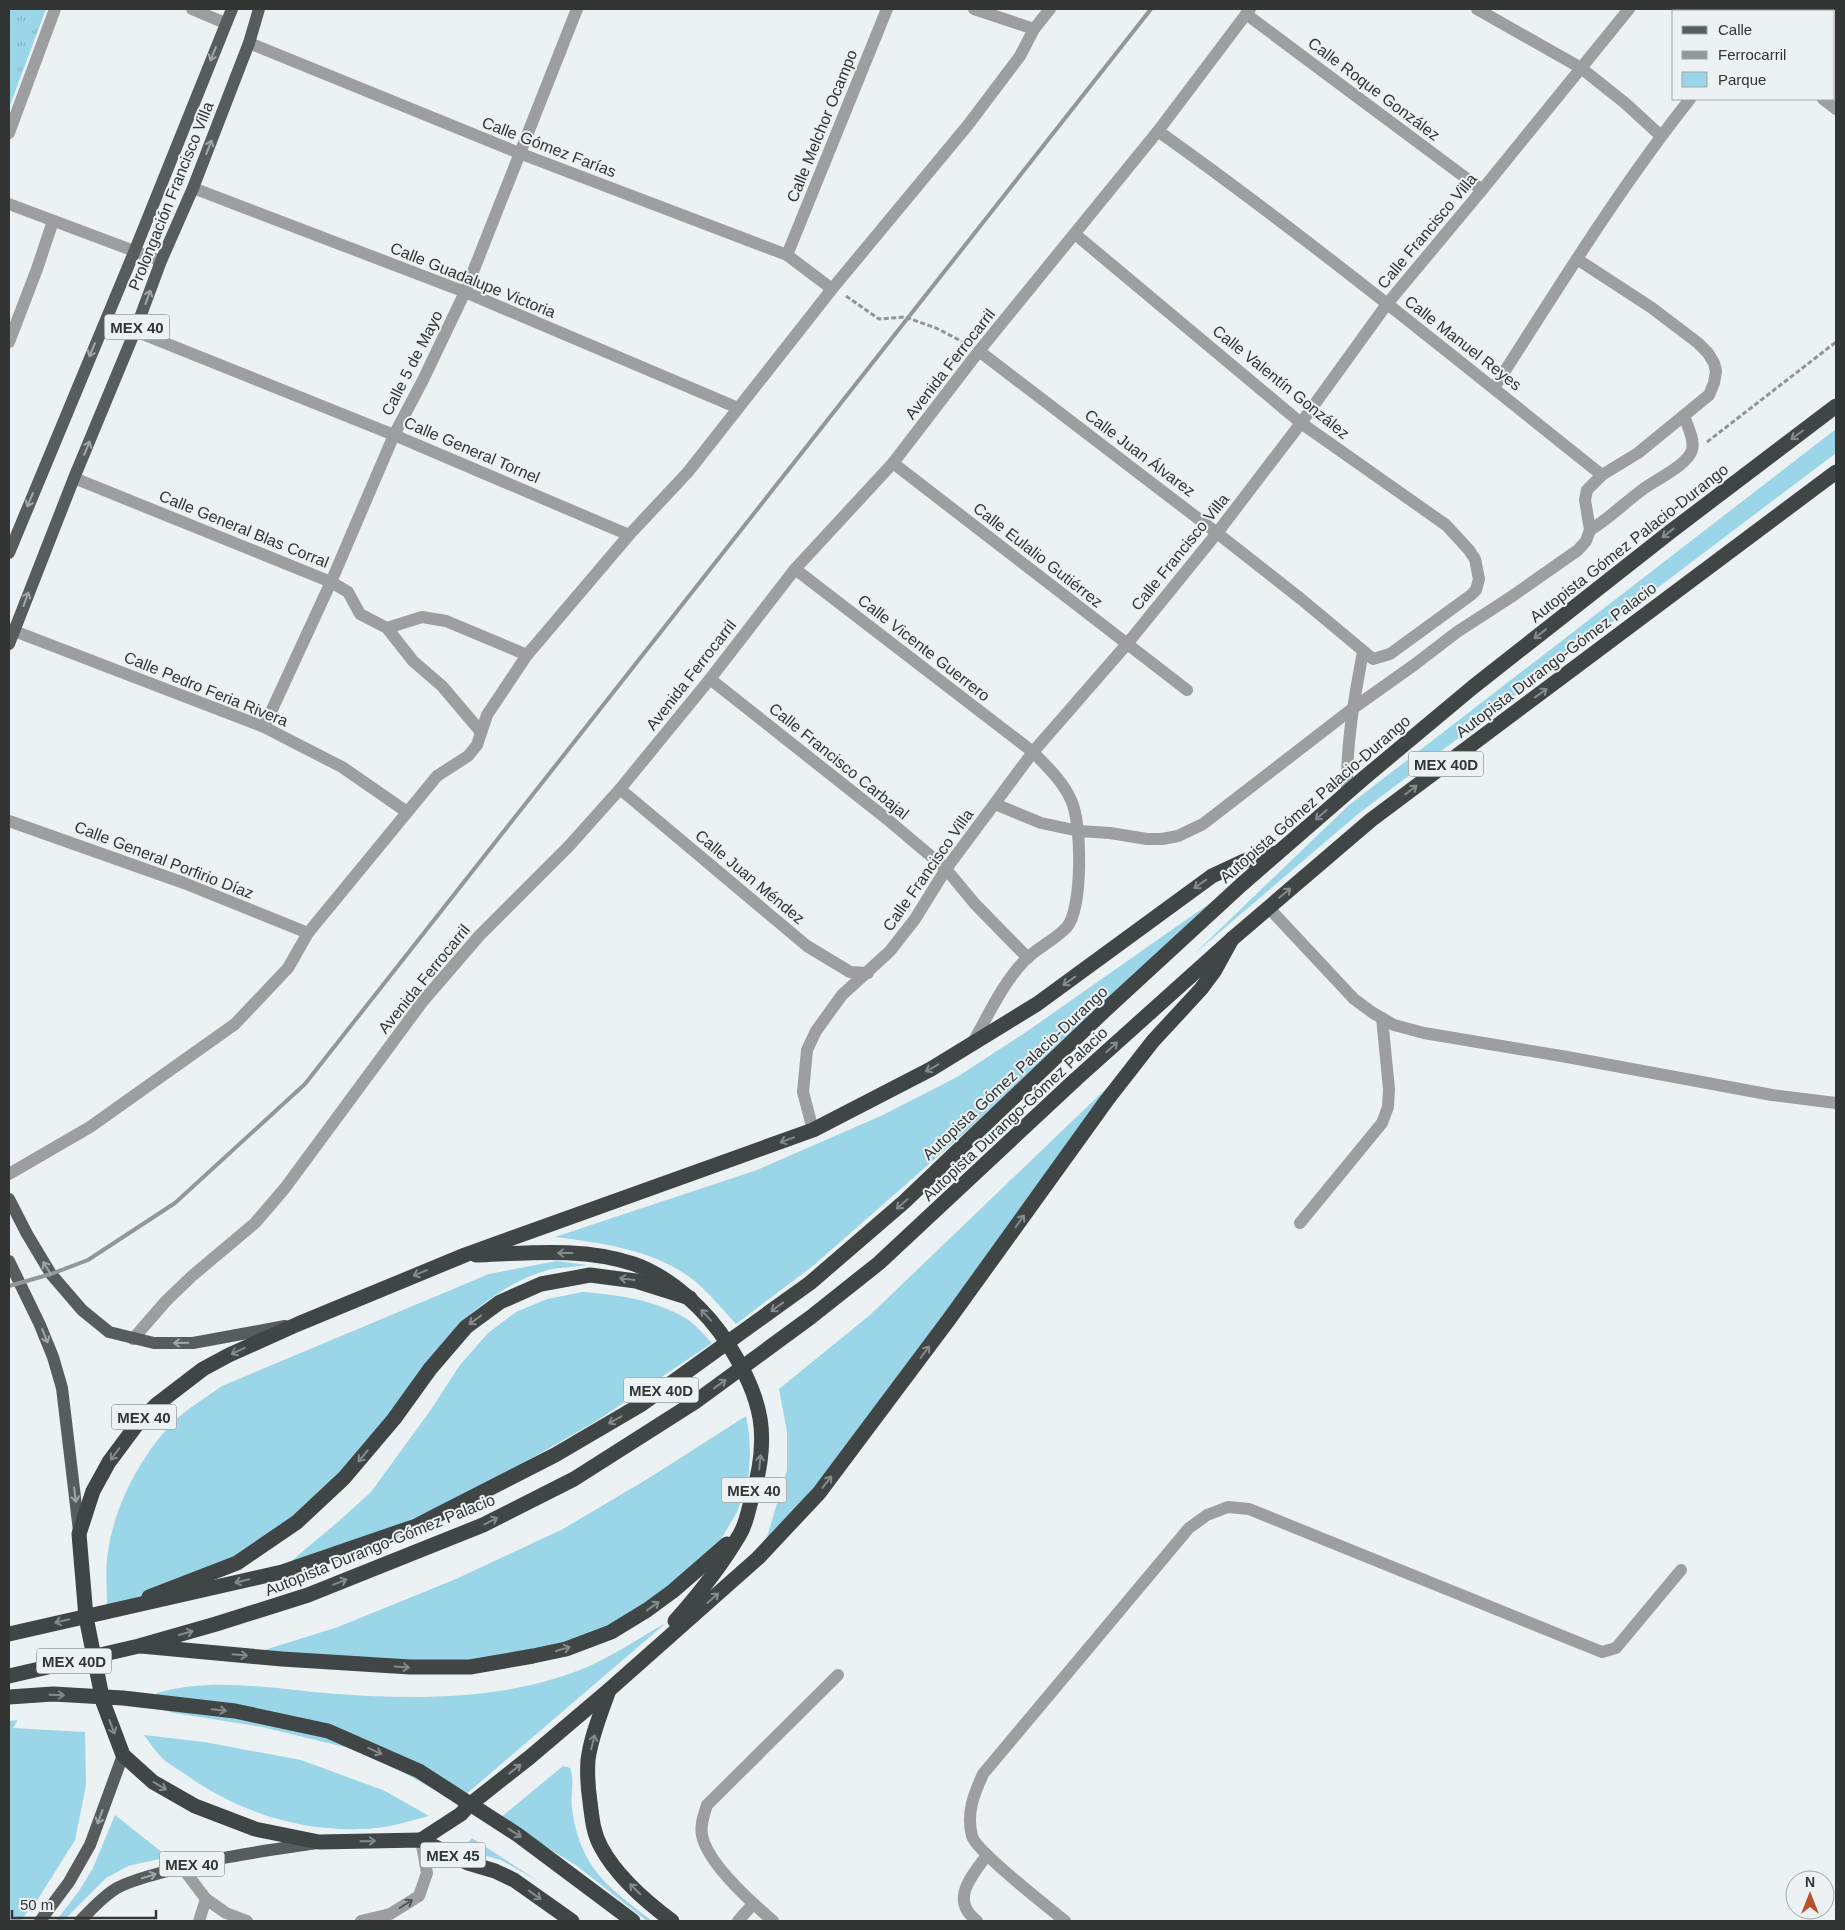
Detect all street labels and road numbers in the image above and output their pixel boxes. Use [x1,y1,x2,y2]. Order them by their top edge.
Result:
street label: Calle Roque González [1305,34,1443,144]
street label: Calle Melchor Ocampo [784,47,860,205]
street label: Prolongación Francisco Villa [125,99,217,293]
street label: Calle Gómez Farías [480,114,618,180]
street label: Calle Francisco Villa [1374,170,1480,292]
street label: Calle Guadalupe Victoria [388,239,558,321]
street label: Calle Manuel Reyes [1401,292,1525,394]
street label: Avenida Ferrocarril [902,306,998,422]
street label: Calle 5 de Mayo [378,308,446,418]
road number: MEX 40 [104,314,170,340]
street label: Calle Valentín González [1209,322,1353,442]
street label: Calle Juan Álvarez [1082,405,1199,500]
street label: Calle General Tornel [402,414,542,486]
street label: Autopista Gómez Palacio-Durango [1527,460,1731,626]
street label: Calle General Blas Corral [157,487,331,571]
street label: Calle Francisco Villa [1128,490,1232,614]
street label: Calle Eulalio Gutiérrez [970,499,1106,611]
street label: Autopista Durango-Gómez Palacio [1453,579,1660,741]
street label: Calle Vicente Guerrero [855,591,993,705]
street label: Avenida Ferrocarril [643,617,739,733]
street label: Calle Pedro Feria Rivera [122,648,290,730]
street label: Calle Francisco Carbajal [766,700,912,822]
street label: Autopista Gómez Palacio-Durango [1216,712,1414,886]
road number: MEX 40D [1408,752,1484,776]
street label: Calle Francisco Villa [880,806,977,934]
street label: Calle General Porfirio Díaz [72,818,256,902]
street label: Calle Juan Méndez [692,826,808,928]
street label: Avenida Ferrocarril [375,921,473,1037]
street label: Autopista Gómez Palacio-Durango [919,983,1111,1163]
street label: Autopista Durango-Gómez Palacio [919,1024,1111,1204]
road number: MEX 40D [624,1378,698,1402]
road number: MEX 40 [112,1404,176,1430]
road number: MEX 40 [722,1478,786,1502]
street label: Autopista Durango-Gómez Palacio [263,1491,497,1599]
road number: MEX 40D [36,1648,112,1674]
road number: MEX 45 [420,1842,486,1868]
road number: MEX 40 [160,1852,224,1876]

